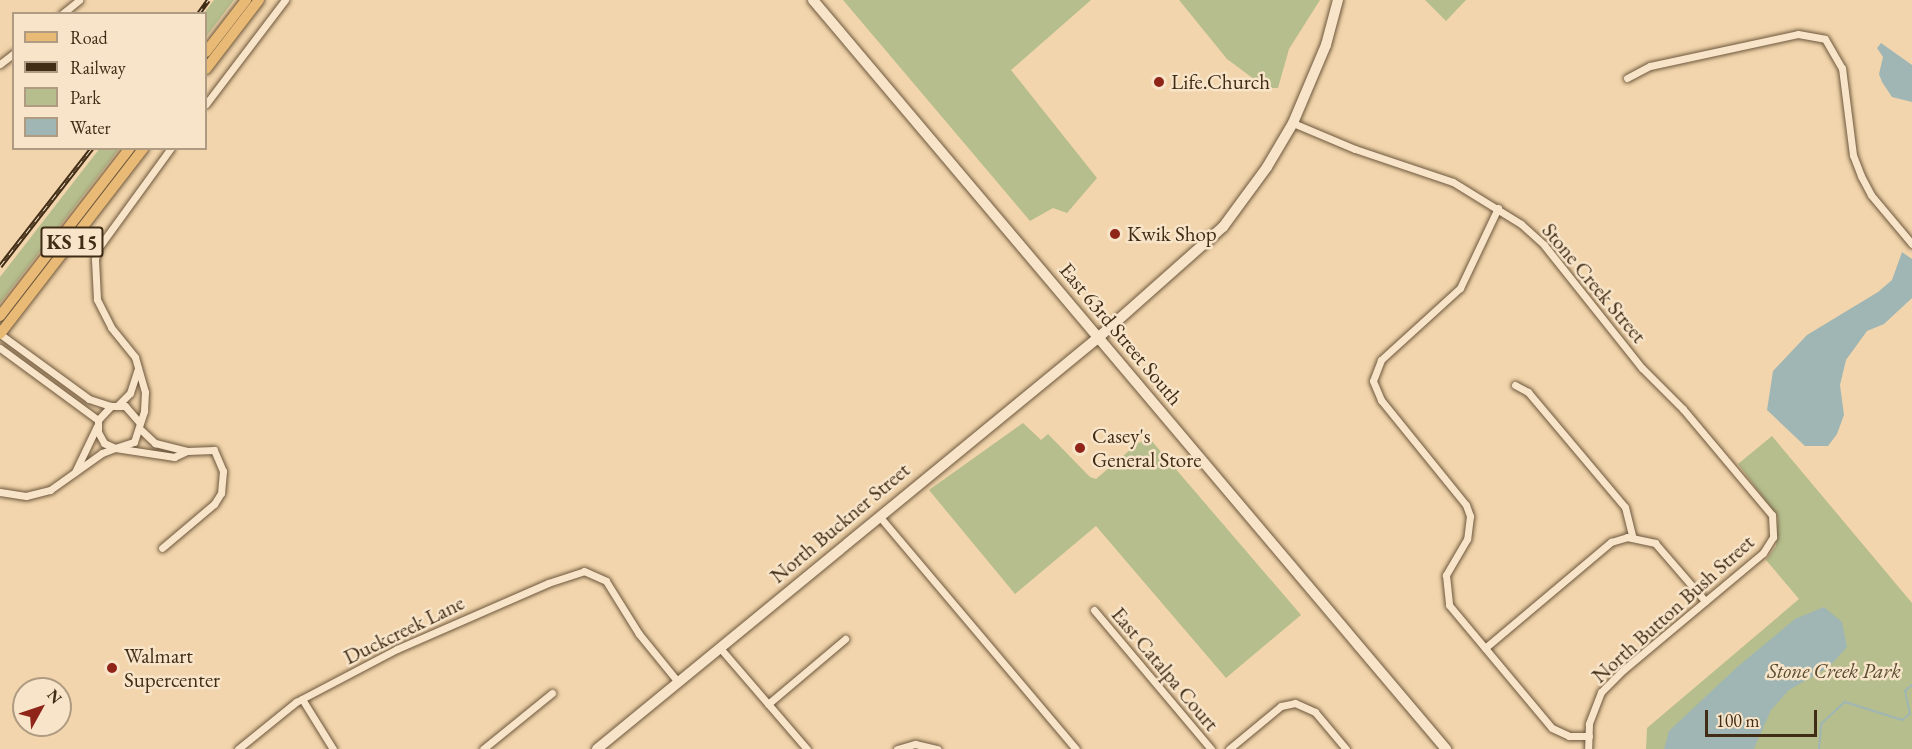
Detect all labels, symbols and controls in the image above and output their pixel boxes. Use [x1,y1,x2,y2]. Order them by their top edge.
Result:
legend [12,12,207,150]
text: Road [70,26,108,49]
text: Railway [70,56,126,79]
place label: Life.Church [1171,69,1270,95]
marker: Life.Church [1152,75,1166,89]
text: Park [70,86,101,109]
text: Water [70,116,111,139]
street label: Stone Creek Street [1537,218,1651,348]
place label: Kwik Shop [1127,221,1217,247]
road number: KS 15 [39,225,105,259]
marker: Kwik Shop [1108,227,1122,241]
street label: East 63rd Street South [1054,258,1188,410]
place label: Casey's General Store [1092,423,1201,473]
marker: Casey's General Store [1073,441,1087,455]
street label: North Buckner Street [765,457,915,589]
street label: North Button Bush Street [1587,530,1759,688]
street label: Duckcreek Lane [340,590,468,670]
street label: East Catalpa Court [1106,602,1224,736]
place label: Walmart Supercenter [124,643,220,693]
park label: Stone Creek Park [1767,658,1901,684]
marker: Walmart Supercenter [105,661,119,675]
north arrow [12,677,72,737]
text: N [42,685,67,708]
scale bar [1708,698,1820,736]
text: 100 m [1716,709,1760,732]

